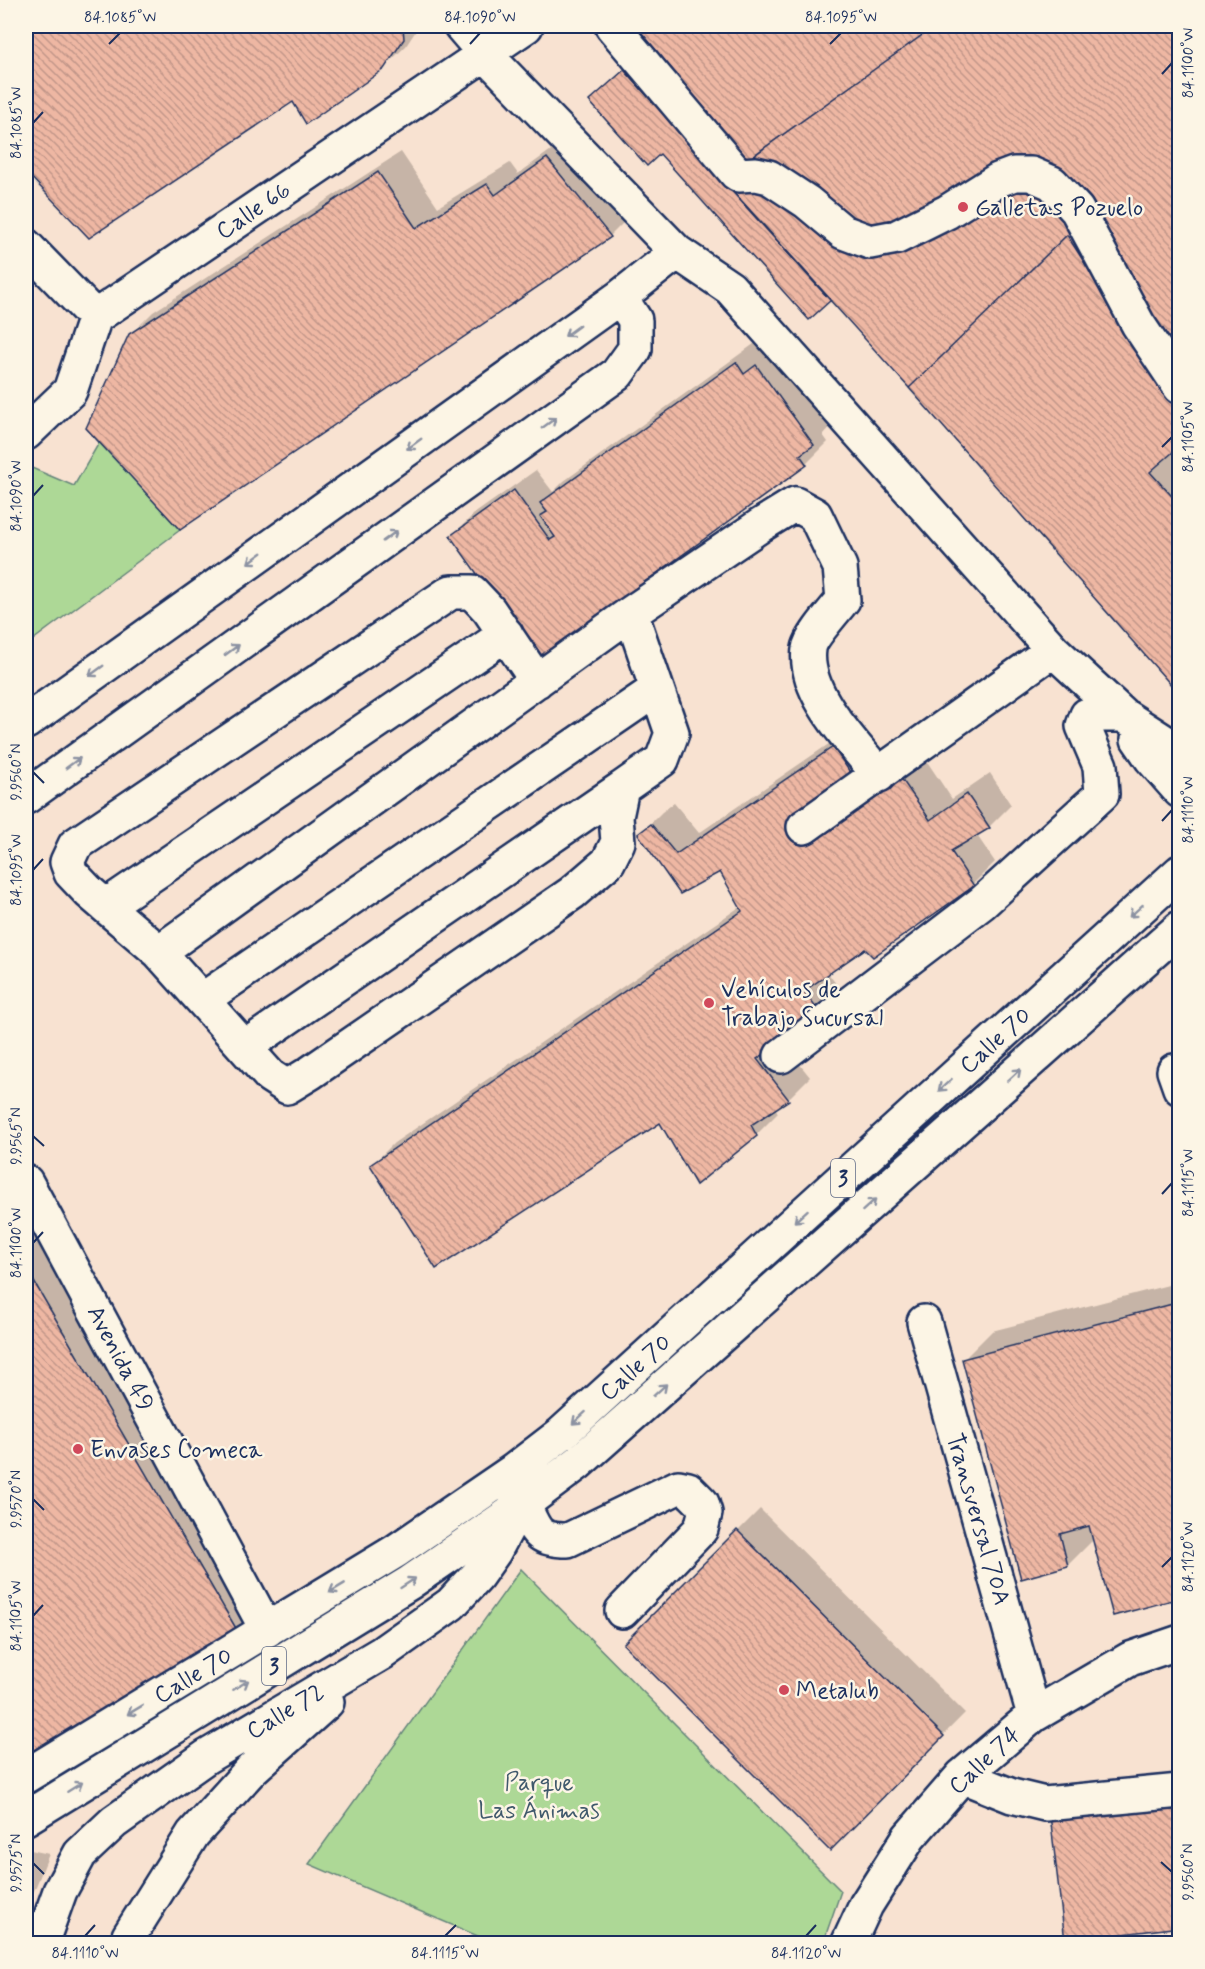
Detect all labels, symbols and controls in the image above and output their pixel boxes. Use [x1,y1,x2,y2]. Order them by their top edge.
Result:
text: 84.1085°W [84,8,156,28]
text: 84.1090°W [444,8,516,28]
text: 84.1095°W [805,8,877,28]
text: 84.1100°W [1179,28,1199,98]
text: 84.1085°W [7,87,27,159]
street label: Calle 66 [211,175,297,247]
place label: Galletas Pozuelo [975,193,1143,224]
marker: Galletas Pozuelo [956,200,970,214]
one-way arrow [565,325,581,337]
text: 84.1105°W [1179,402,1199,472]
one-way arrow [540,417,556,429]
one-way arrow [406,438,422,450]
text: 84.1090°W [7,460,27,532]
one-way arrow [382,530,398,542]
one-way arrow [248,551,264,564]
one-way arrow [223,644,239,656]
one-way arrow [89,665,105,677]
text: 9.9560°N [7,744,27,800]
one-way arrow [65,757,81,769]
text: 84.1110°W [1179,776,1199,844]
text: 84.1095°W [7,834,27,906]
one-way arrow [1129,904,1144,918]
place label: Vehículos de Trabajo Sucursal [721,975,883,1034]
marker: Vehículos de Trabajo Sucursal [702,996,716,1010]
street label: Calle 70 [954,1001,1038,1082]
one-way arrow [1007,1068,1022,1082]
one-way arrow [938,1078,953,1092]
text: 9.9565°N [7,1107,27,1165]
text: 84.1115°W [1179,1149,1199,1217]
road number: 3 [831,1159,855,1197]
one-way arrow [861,1198,876,1212]
text: 84.1100°W [7,1208,27,1278]
one-way arrow [794,1209,809,1223]
street label: Avenida 49 [79,1301,160,1417]
street label: Calle 70 [594,1328,678,1409]
one-way arrow [652,1383,667,1397]
one-way arrow [572,1411,587,1425]
street label: Transversal 70A [938,1430,1017,1609]
place label: Envases Comeca [90,1435,263,1466]
marker: Envases Comeca [71,1442,85,1456]
text: 9.9570°N [7,1470,27,1528]
text: 84.1120°W [1179,1522,1199,1592]
one-way arrow [399,1577,416,1589]
text: 84.1105°W [7,1581,27,1651]
one-way arrow [329,1582,346,1594]
street label: Calle 70 [149,1641,239,1712]
road number: 3 [262,1647,286,1685]
place label: Metalub [796,1676,879,1707]
street label: Calle 72 [241,1677,330,1748]
one-way arrow [233,1679,250,1692]
marker: Metalub [777,1683,791,1697]
one-way arrow [127,1705,144,1717]
street label: Calle 74 [943,1720,1027,1802]
park label: Parque Las Ánimas [478,1768,600,1827]
one-way arrow [66,1781,83,1793]
text: 9.9575°N [7,1834,27,1892]
text: 9.9560°N [1179,1844,1199,1900]
text: 84.1110°W [51,1944,119,1964]
text: 84.1115°W [411,1944,479,1964]
text: 84.1120°W [771,1944,841,1964]

